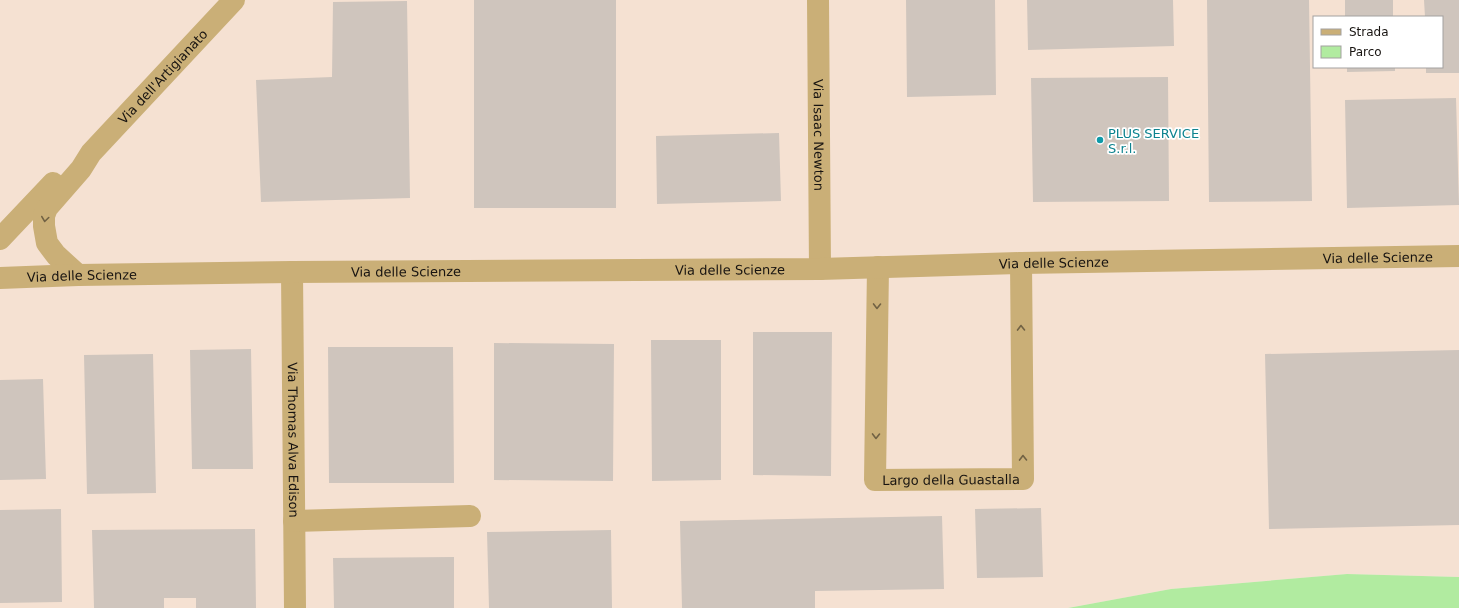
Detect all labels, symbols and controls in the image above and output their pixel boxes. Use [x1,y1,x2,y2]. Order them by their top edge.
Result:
legend [1313,16,1443,68]
text: Strada [1349,25,1389,39]
street label: Via dell'Artigianato [115,26,210,127]
text: Parco [1349,45,1382,59]
street label: Via Isaac Newton [811,79,827,191]
place label: PLUS SERVICE S.r.l. [1108,126,1199,156]
marker: PLUS SERVICE S.r.l. [1095,135,1105,145]
one-way arrow [41,216,50,222]
street label: Via delle Scienze [1323,249,1433,266]
street label: Via delle Scienze [999,254,1109,271]
street label: Via delle Scienze [675,262,785,277]
street label: Via delle Scienze [351,264,461,279]
street label: Via delle Scienze [27,267,137,284]
one-way arrow [873,303,881,309]
one-way arrow [1017,325,1026,331]
street label: Via Thomas Alva Edison [285,362,302,518]
one-way arrow [872,433,880,439]
one-way arrow [1019,455,1027,461]
street label: Largo della Guastalla [882,472,1020,487]

